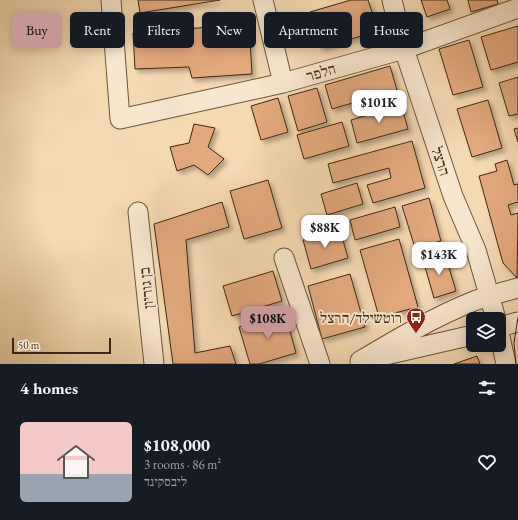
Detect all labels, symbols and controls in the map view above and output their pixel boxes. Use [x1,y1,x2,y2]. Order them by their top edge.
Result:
chip: Buy [12,12,62,48]
chip: Rent [70,12,125,48]
chip: Filters [133,12,194,48]
chip: New [202,12,256,48]
chip: Apartment [264,12,352,48]
chip: House [360,12,423,48]
street label: הלפר [304,59,338,85]
pin: $101K [351,90,407,124]
text: $101K [361,94,397,111]
street label: הרצל [427,144,455,178]
pin: $88K [301,215,349,249]
text: $88K [310,219,340,236]
pin: $143K [411,242,467,276]
text: $143K [421,246,457,263]
street label: בן גוריון [134,266,158,310]
pin: $108K [240,306,296,340]
bus stop icon: רוטשילד/הרצל [405,306,427,334]
place label: רוטשילד/הרצל [320,308,402,327]
text: $108K [250,310,286,327]
map controls [466,312,506,352]
button: layers [466,312,506,352]
scale bar [12,336,111,355]
text: 50 m [18,338,39,352]
text: 4 homes [20,377,78,399]
icon: filters [476,377,498,399]
text: $108,000 [144,434,210,456]
icon: home [52,438,100,486]
icon: heart [476,451,498,473]
text: 3 rooms · 86 m² [144,456,221,473]
text: ליבסקינד [144,473,187,490]

